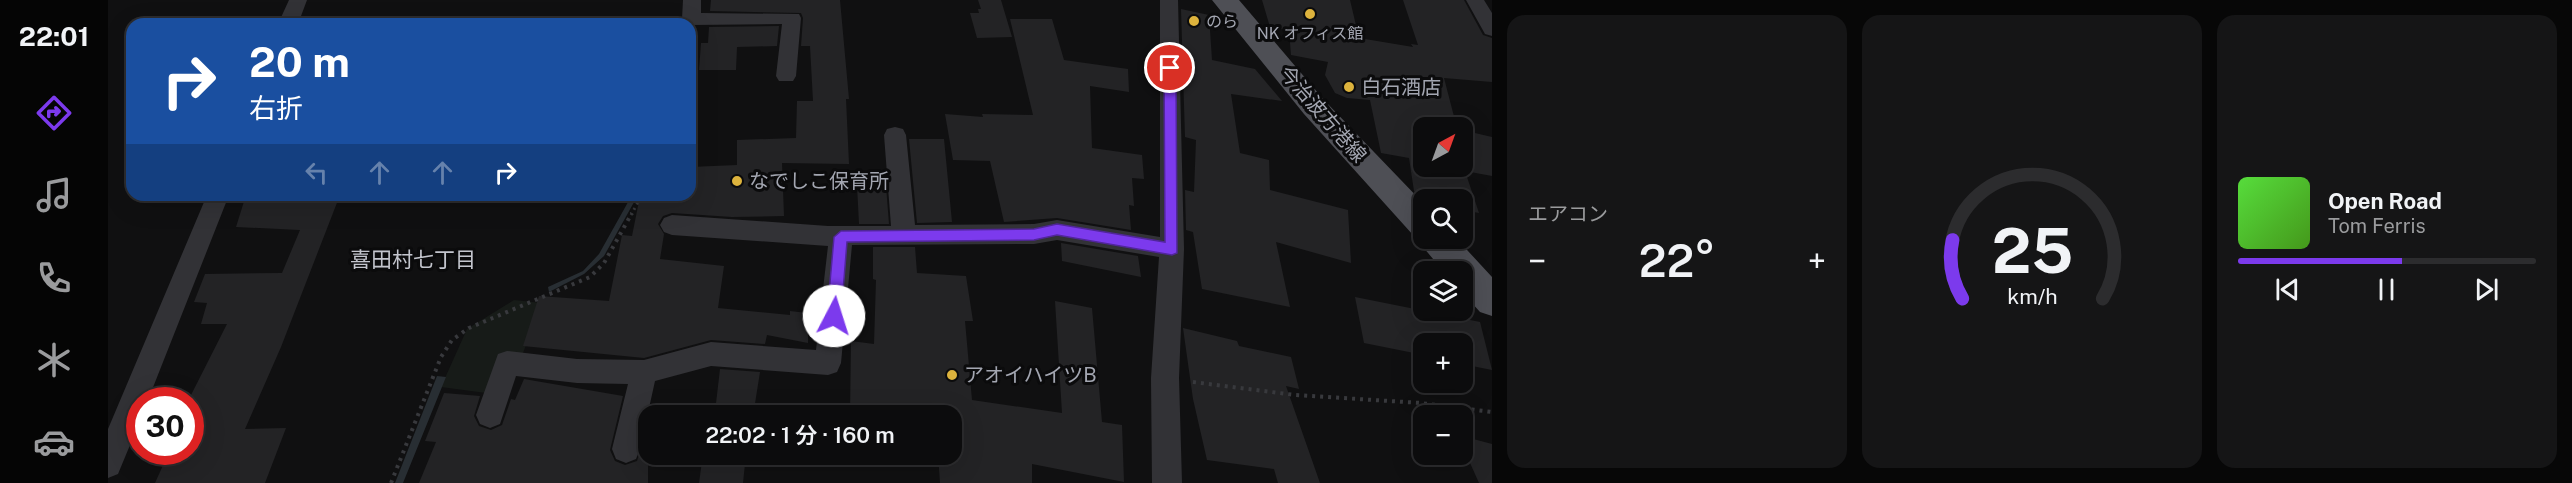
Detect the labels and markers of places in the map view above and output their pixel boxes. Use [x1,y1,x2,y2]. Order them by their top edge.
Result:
marker: NK オフィス館 [1303,7,1317,21]
place label: のら [1206,12,1238,31]
marker: のら [1187,14,1201,28]
place label: NK オフィス館 [1257,24,1363,43]
pin [1144,42,1195,93]
place label: 白石酒店 [1361,75,1441,99]
marker: 白石酒店 [1342,80,1356,94]
place label: なでしこ保育所 [749,169,889,193]
marker: なでしこ保育所 [730,174,744,188]
place label: アオイハイツB [964,363,1097,387]
marker: アオイハイツB [945,368,959,382]

